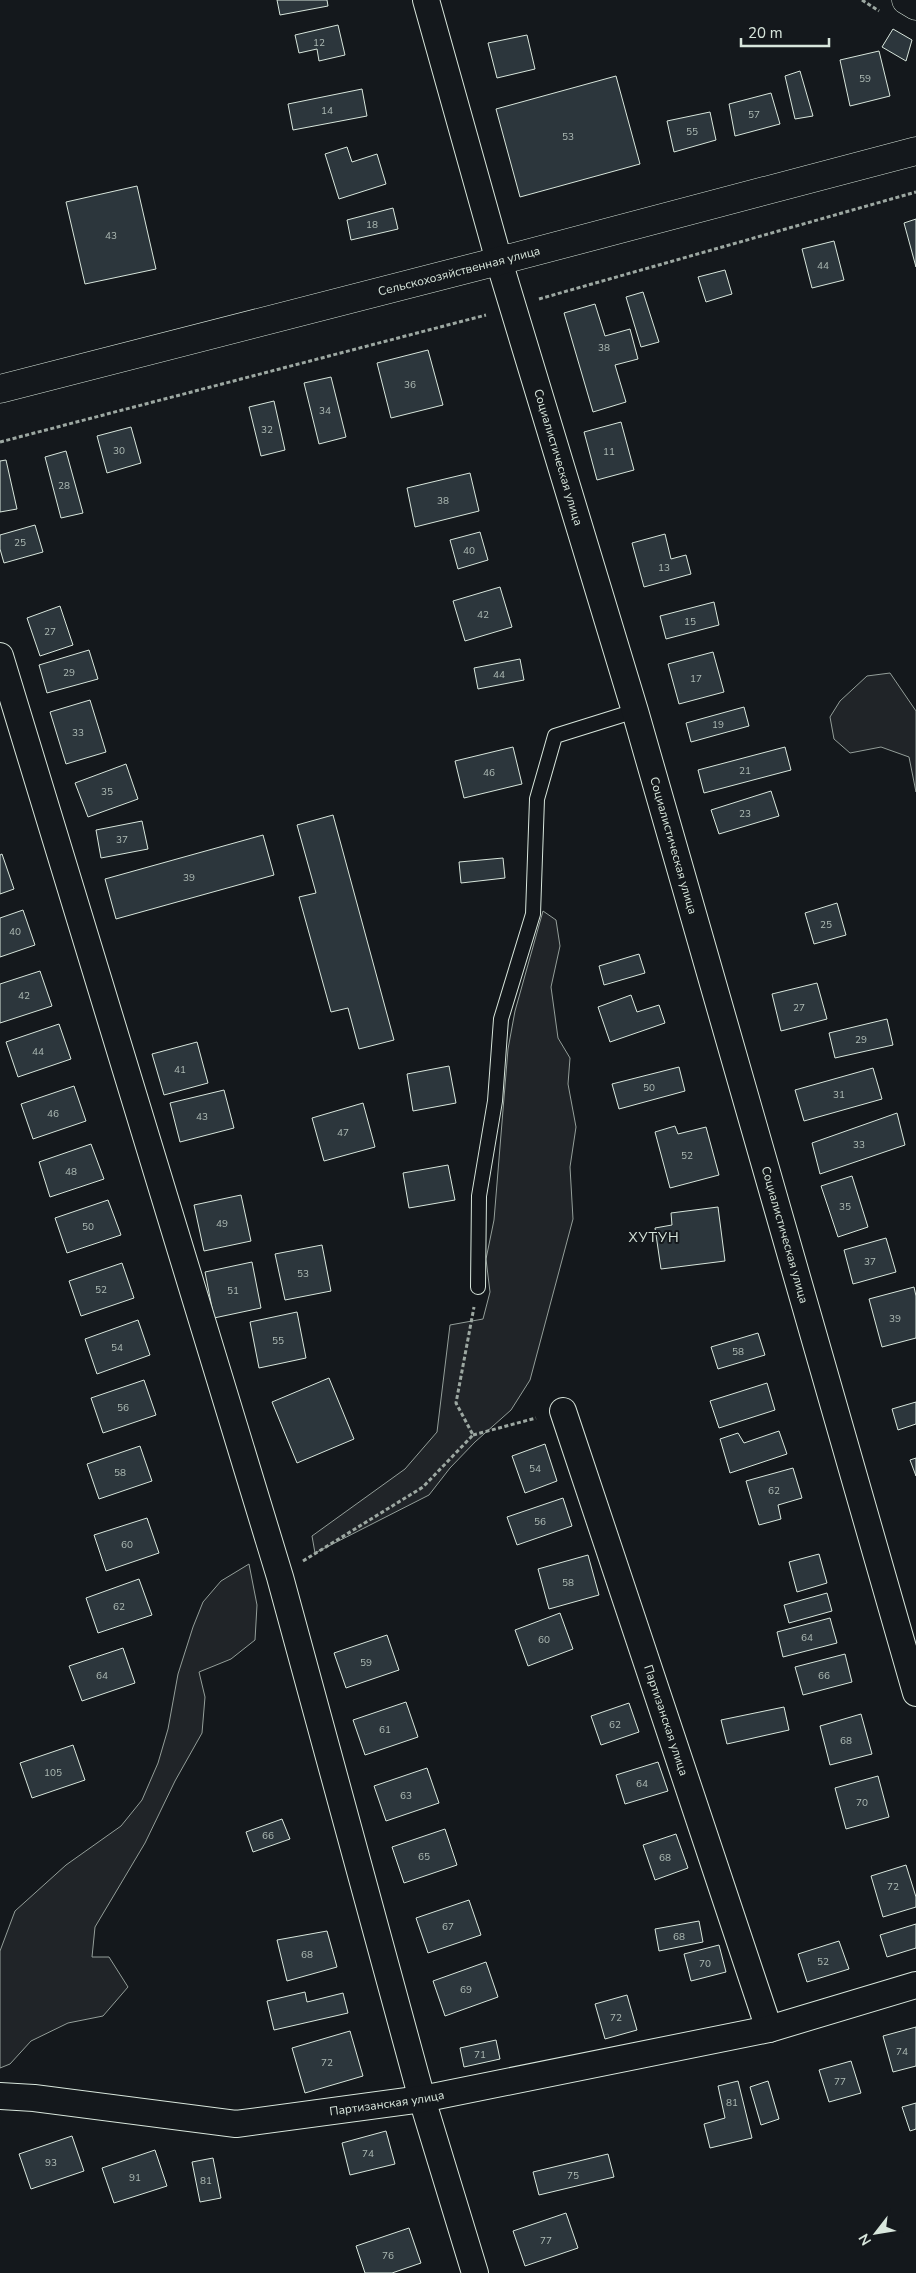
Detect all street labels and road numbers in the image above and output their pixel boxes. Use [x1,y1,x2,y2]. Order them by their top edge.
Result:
street label: Сельскохозяйственная улица [376,242,542,300]
street label: Социалистическая улица [530,387,587,528]
street label: Социалистическая улица [646,775,701,916]
street label: Социалистическая улица [758,1164,812,1305]
street label: Партизанская улица [640,1663,692,1778]
street label: Партизанская улица [328,2087,446,2119]

